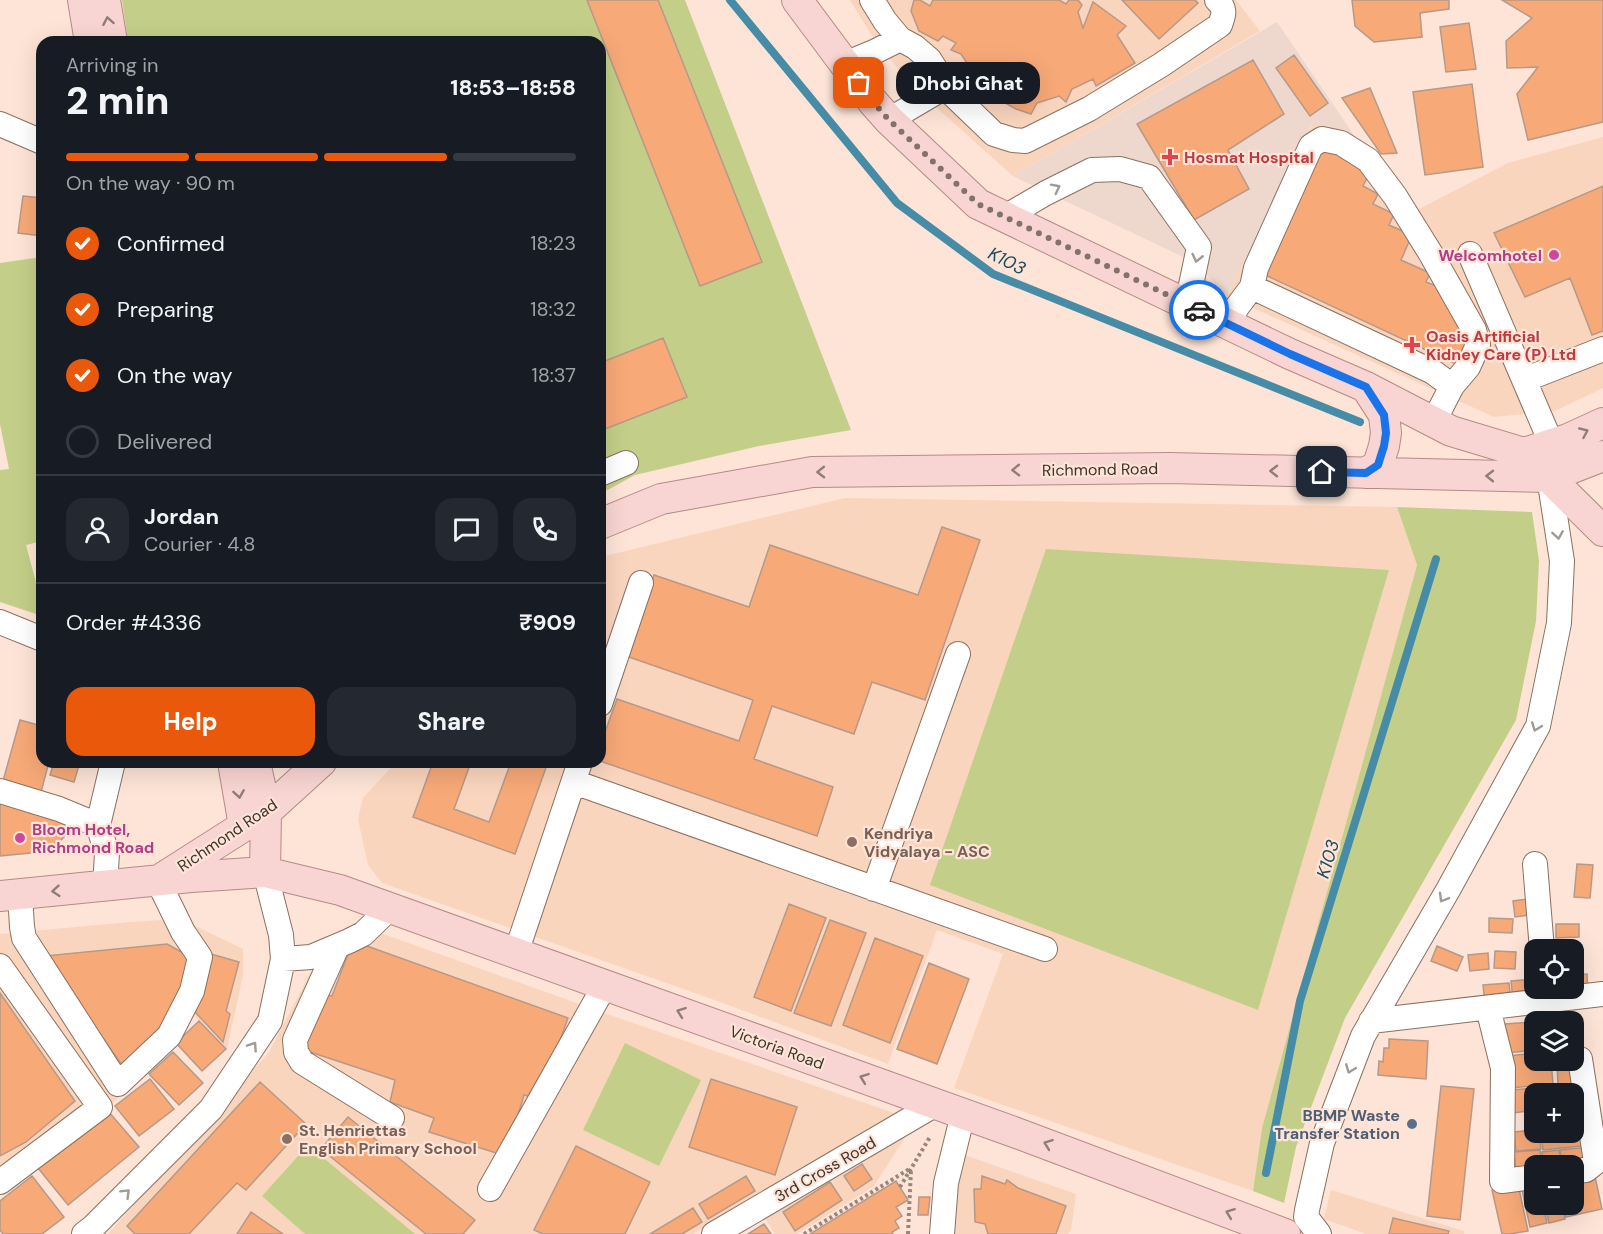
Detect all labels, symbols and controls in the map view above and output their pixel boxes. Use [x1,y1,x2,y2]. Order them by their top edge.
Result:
one-way arrow [103,16,115,26]
text: Arriving in [66,52,158,78]
pin [833,57,884,108]
callout: Dhobi Ghat [895,62,1039,104]
icon: bag [842,66,875,99]
text: Dhobi Ghat [913,70,1023,96]
text: 18:53–18:58 [450,73,576,102]
text: 2 min [66,75,170,126]
place label: Hosmat Hospital [1184,147,1314,168]
marker: Hosmat Hospital [1161,148,1179,166]
text: On the way · 90 m [66,170,235,196]
one-way arrow [1050,184,1061,195]
icon: check [66,227,99,260]
text: Confirmed [117,229,225,258]
text: 18:23 [530,230,576,256]
water label: K103 [984,241,1030,281]
place label: Welcomhotel [1438,245,1542,266]
marker: Welcomhotel [1547,248,1561,262]
one-way arrow [1191,252,1204,262]
courier [1169,280,1229,340]
icon: check [66,293,99,326]
icon: car [1183,294,1216,327]
text: Preparing [117,295,214,324]
text: 18:32 [530,296,576,322]
place label: Oasis Artificial Kidney Care (P) Ltd [1426,326,1576,365]
marker: Oasis Artificial Kidney Care (P) Ltd [1403,336,1421,354]
icon: check [66,359,99,392]
text: On the way [117,361,232,390]
text: 18:37 [531,362,576,388]
text: Delivered [117,427,212,456]
one-way arrow [1577,427,1588,439]
pin [1296,446,1347,497]
icon: home [1305,455,1338,488]
street label: Richmond Road [1042,458,1158,481]
one-way arrow [1012,464,1021,476]
one-way arrow [1270,464,1279,477]
one-way arrow [817,466,826,478]
one-way arrow [1486,469,1495,482]
button: person [66,498,129,561]
button: chat [435,498,498,561]
button: phone [513,498,576,561]
text: Jordan [144,502,219,531]
one-way arrow [1551,530,1563,540]
text: Courier · 4.8 [144,531,255,557]
text: Order #4336 [66,608,202,637]
text: ₹909 [519,608,576,637]
button: Help [66,687,315,756]
button: Share [327,687,576,756]
one-way arrow [1531,720,1543,731]
one-way arrow [232,789,244,799]
street label: Richmond Road [173,794,281,877]
place label: Bloom Hotel, Richmond Road [32,819,154,858]
place label: Kendriya Vidyalaya - ASC [864,823,990,862]
marker: Bloom Hotel, Richmond Road [13,831,27,845]
marker: Kendriya Vidyalaya - ASC [845,835,859,849]
water label: K103 [1311,837,1345,881]
one-way arrow [52,884,61,897]
one-way arrow [1439,892,1450,902]
map controls [1524,939,1584,1215]
button: locate [1524,939,1584,999]
one-way arrow [676,1007,687,1020]
button: layers [1524,1011,1584,1071]
street label: Victoria Road [727,1021,827,1074]
one-way arrow [246,1042,257,1053]
one-way arrow [1345,1063,1358,1074]
one-way arrow [859,1073,870,1086]
button: + [1524,1083,1584,1143]
place label: BBMP Waste Transfer Station [1275,1105,1400,1144]
marker: BBMP Waste Transfer Station [1405,1117,1419,1131]
place label: St. Henriettas English Primary School [299,1120,477,1159]
marker: St. Henriettas English Primary School [280,1132,294,1146]
street label: 3rd Cross Road [771,1132,880,1207]
one-way arrow [1043,1139,1053,1152]
button: − [1524,1155,1584,1215]
one-way arrow [119,1190,130,1201]
one-way arrow [1225,1207,1236,1220]

